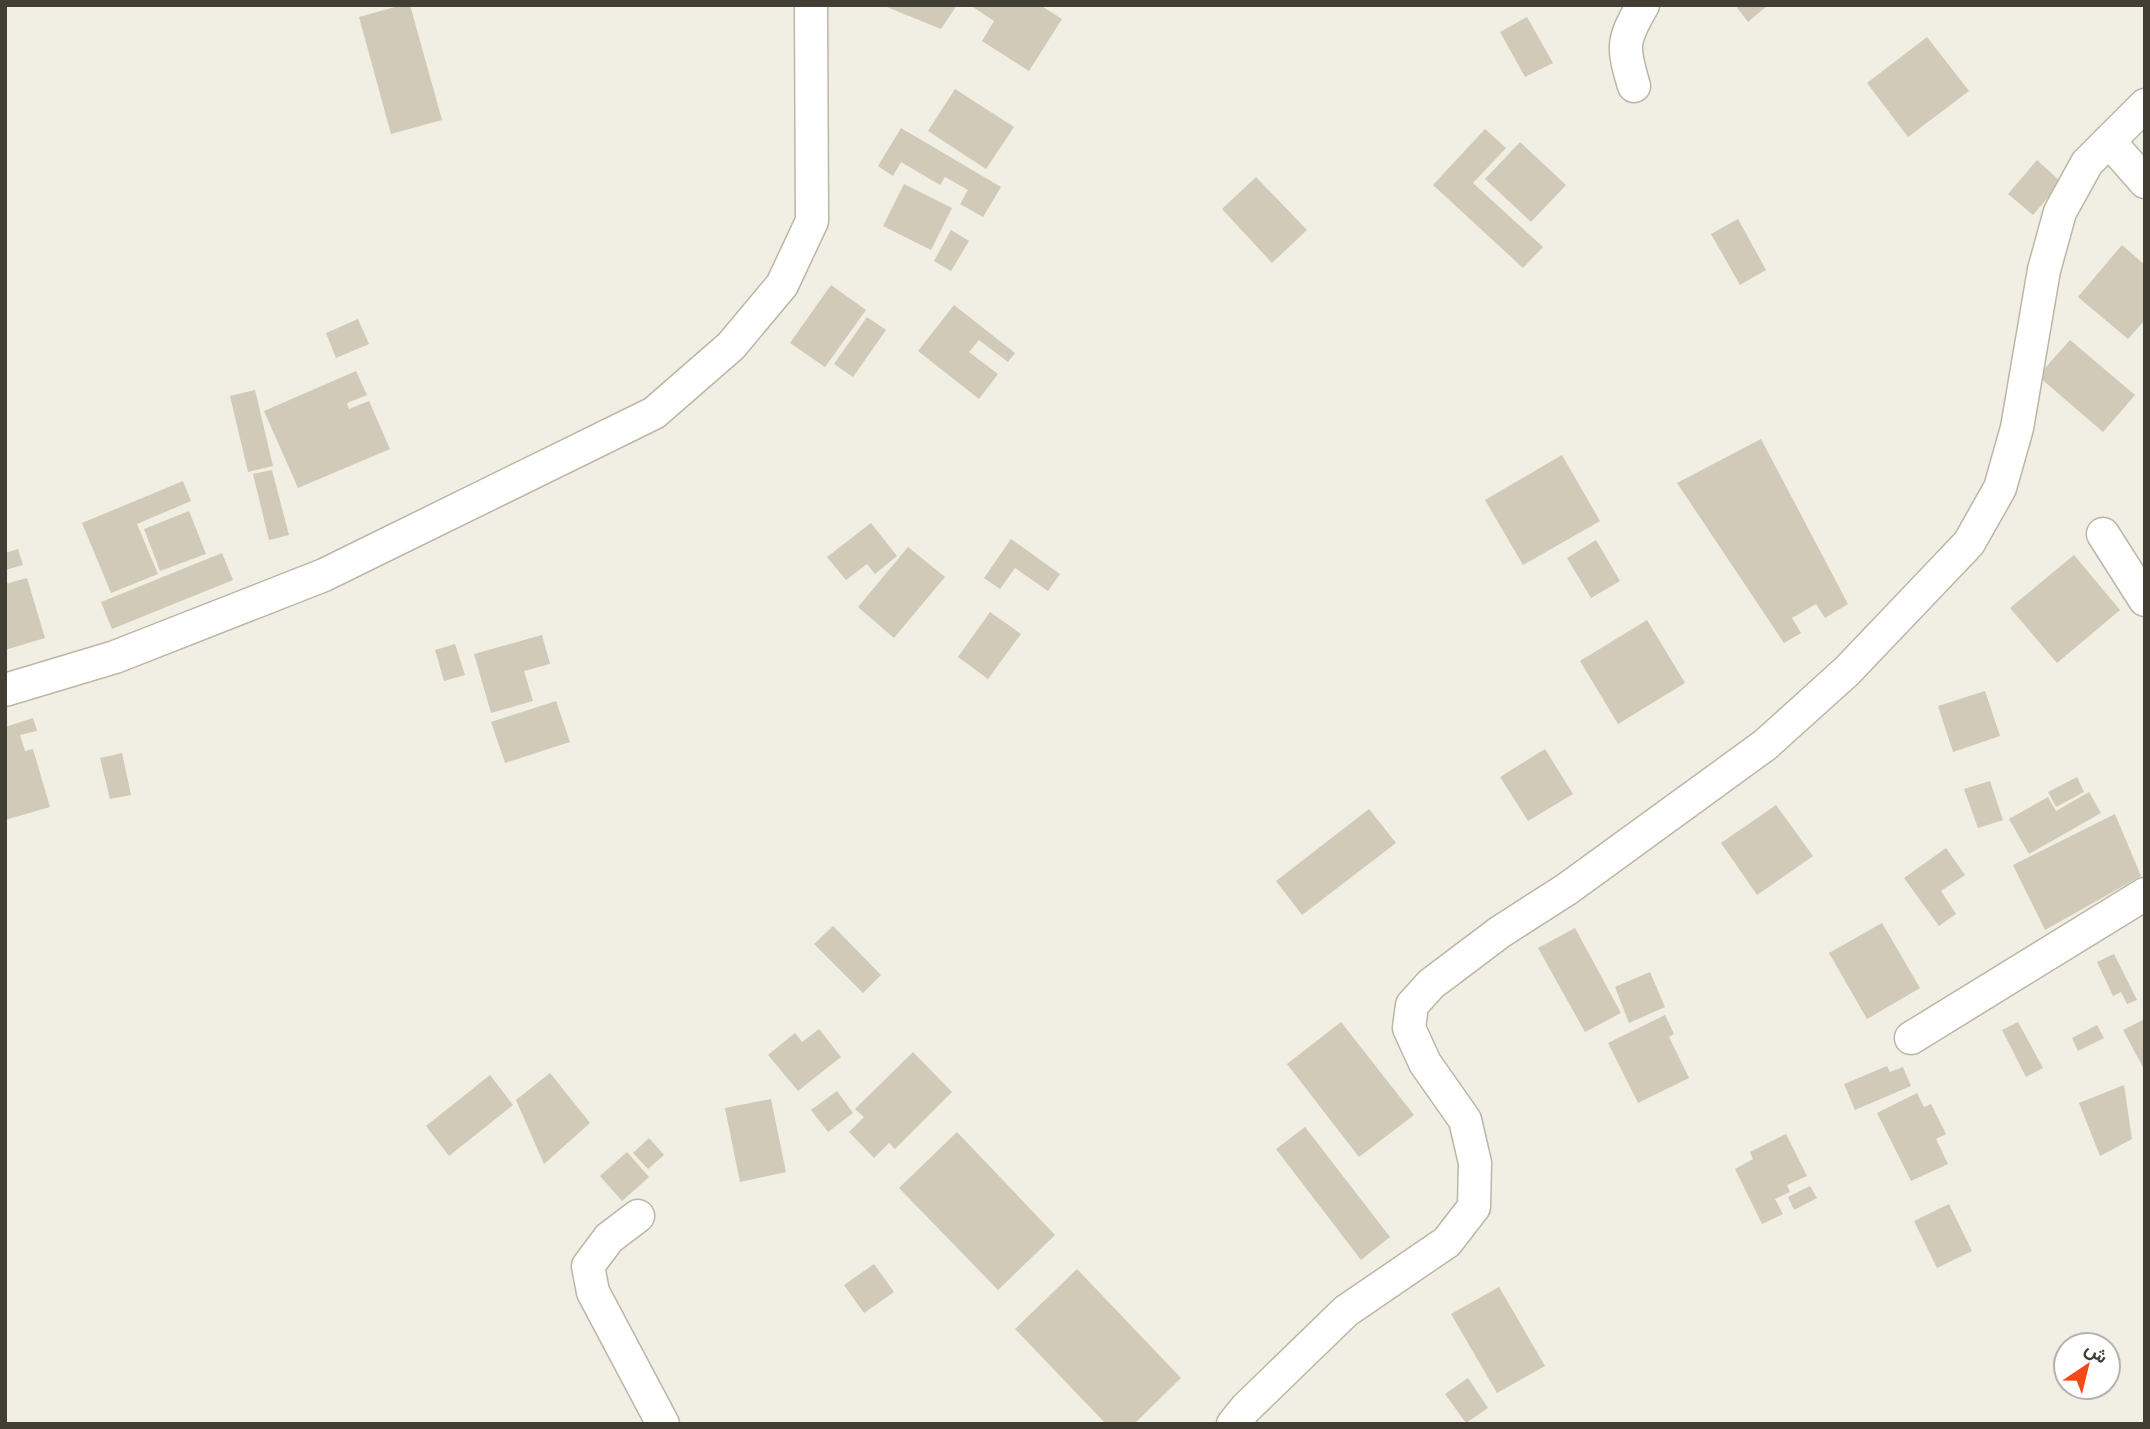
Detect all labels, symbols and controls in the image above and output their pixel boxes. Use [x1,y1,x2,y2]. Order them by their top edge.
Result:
north arrow [2052,1331,2122,1401]
text: ش [2080,1337,2113,1369]

